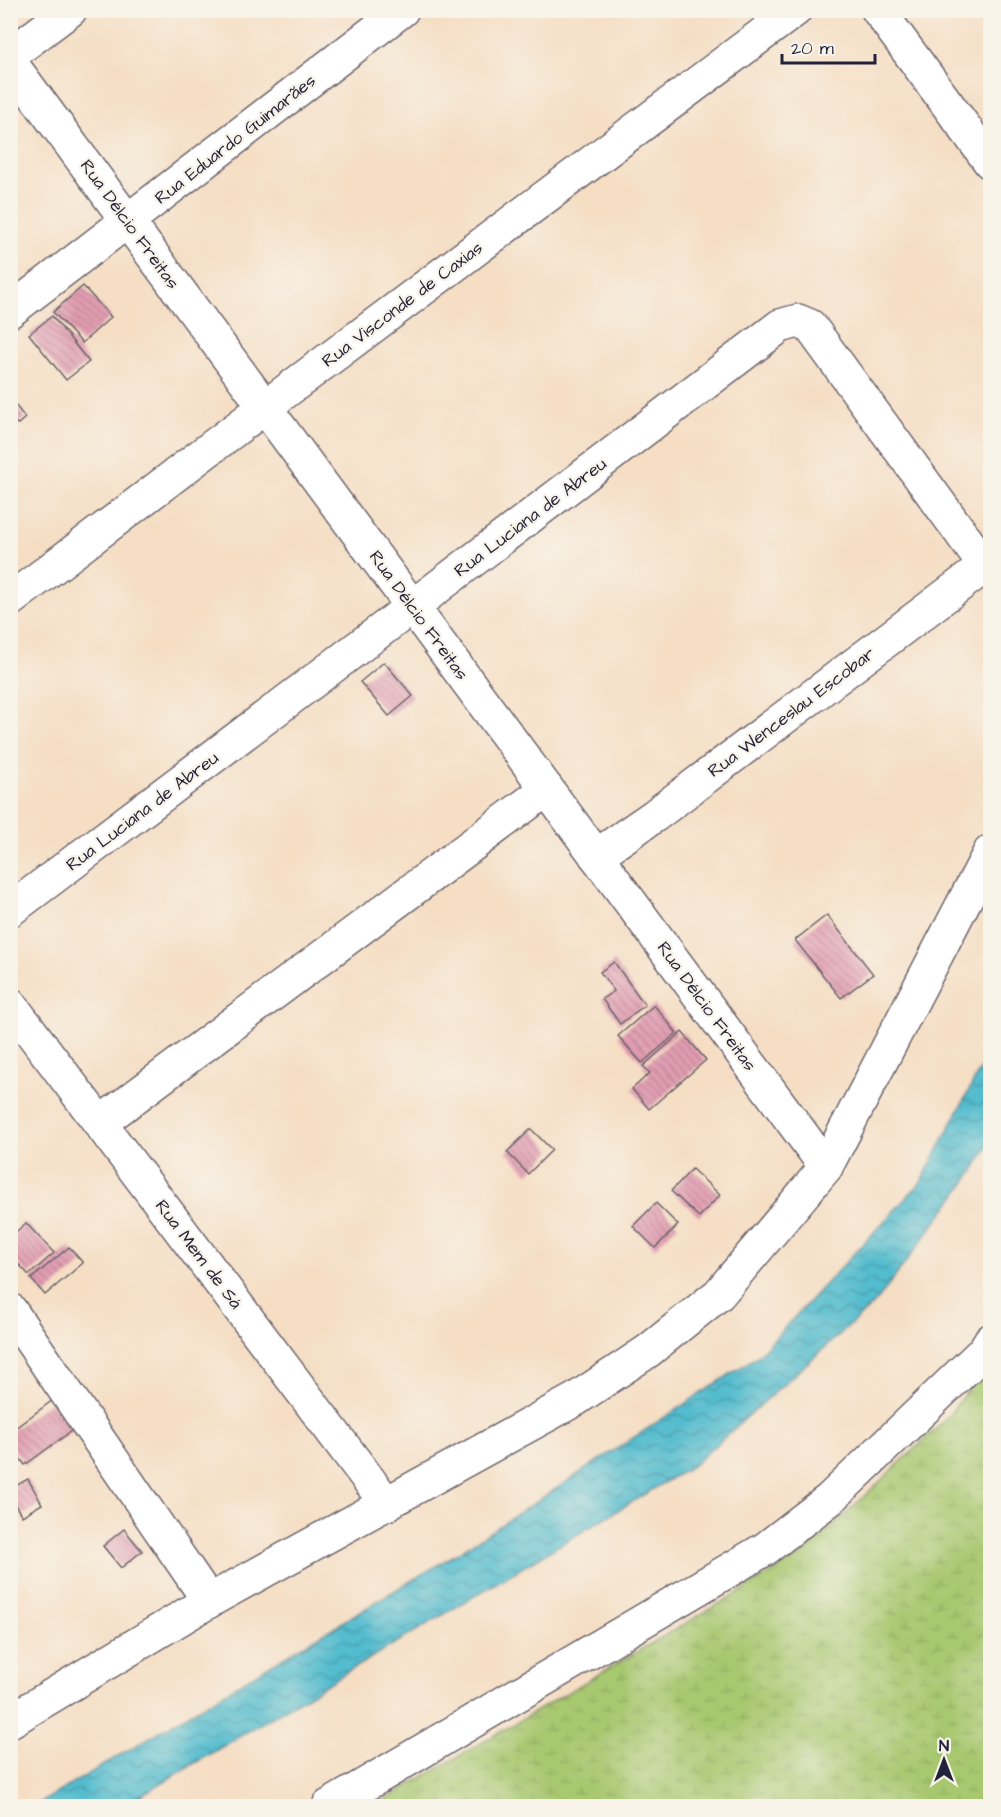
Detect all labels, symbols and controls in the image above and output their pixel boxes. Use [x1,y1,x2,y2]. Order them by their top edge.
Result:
scale bar [782,27,875,65]
text: 20 m [791,36,834,61]
street label: Rua Eduardo Guimarães [149,68,321,210]
street label: Rua Délcio Freitas [74,155,185,294]
street label: Rua Visconde de Caxias [317,236,488,373]
street label: Rua Luciana de Abreu [449,452,612,583]
street label: Rua Délcio Freitas [363,546,474,685]
street label: Rua Wenceslau Escobar [703,641,880,783]
street label: Rua Luciana de Abreu [61,746,224,877]
street label: Rua Délcio Freitas [651,937,762,1076]
street label: Rua Mem de Sá [149,1194,248,1314]
north arrow [914,1730,974,1790]
text: N [939,1735,949,1757]

